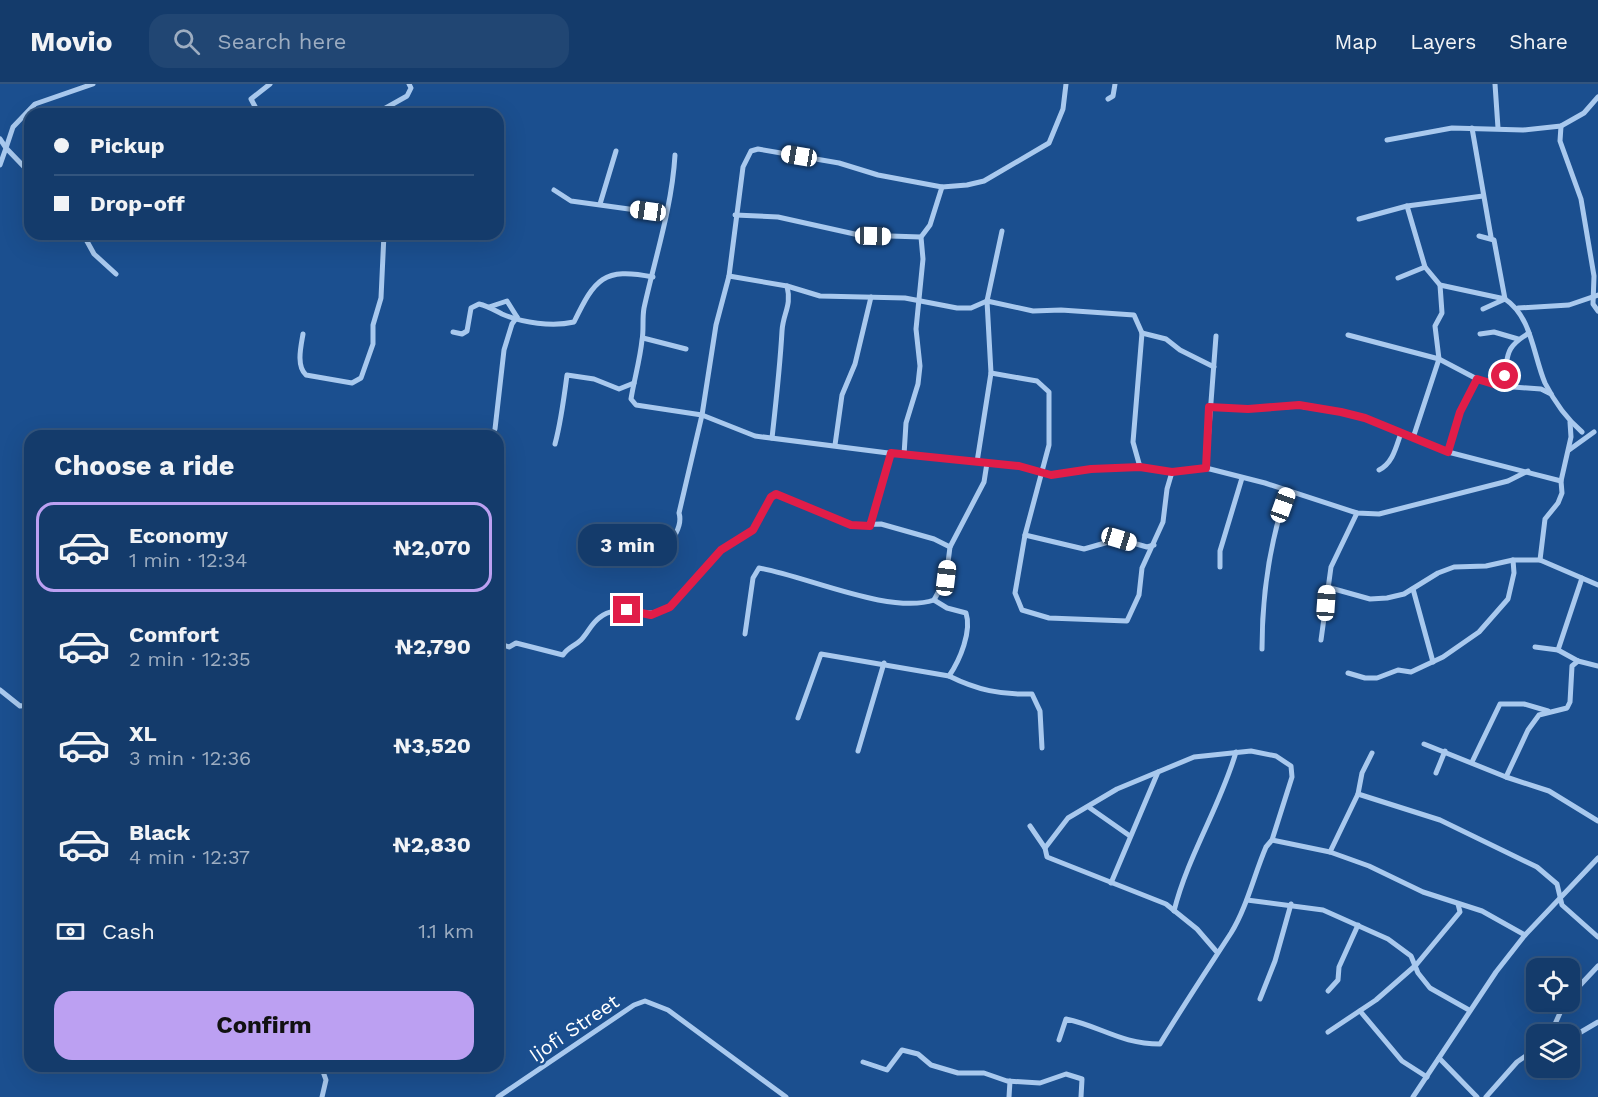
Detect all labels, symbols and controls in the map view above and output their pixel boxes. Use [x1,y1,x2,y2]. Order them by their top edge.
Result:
search box [149,14,569,68]
text: Movio [30,25,113,58]
icon: search [170,25,203,58]
text: Search here [218,29,347,54]
text: Map [1334,29,1377,54]
text: Layers [1410,29,1476,54]
text: Share [1509,29,1568,54]
text: Pickup [90,133,165,158]
car [780,144,818,168]
text: Drop-off [90,191,185,216]
car [629,200,667,222]
car [855,227,891,245]
route start [1491,362,1518,389]
text: Choose a ride [54,450,234,482]
car [1268,485,1298,525]
icon: car [57,520,111,574]
text: Economy [129,523,228,548]
callout: 3 min [578,523,676,565]
car [1099,525,1139,553]
text: 3 min [600,533,655,557]
text: ₦2,070 [393,535,471,560]
text: 1 min · 12:34 [129,548,247,572]
car [935,559,957,597]
car [1316,584,1336,622]
route end [613,596,640,623]
icon: car [57,619,111,673]
text: Comfort [129,622,219,647]
text: ₦2,790 [395,634,471,659]
text: 2 min · 12:35 [129,647,251,671]
icon: car [57,718,111,772]
text: XL [129,721,157,746]
text: ₦3,520 [393,733,471,758]
text: 3 min · 12:36 [129,746,251,770]
icon: car [57,817,111,871]
text: Black [129,820,190,845]
text: ₦2,830 [393,832,471,857]
text: 4 min · 12:37 [129,845,250,869]
icon: cash [54,915,87,948]
text: Cash [102,919,155,944]
text: 1.1 km [418,919,474,943]
map controls [1526,958,1580,1078]
button: locate [1526,958,1580,1012]
street label: Ijofi Street [524,989,624,1067]
button: Confirm [54,991,474,1060]
button: layers [1526,1024,1580,1078]

